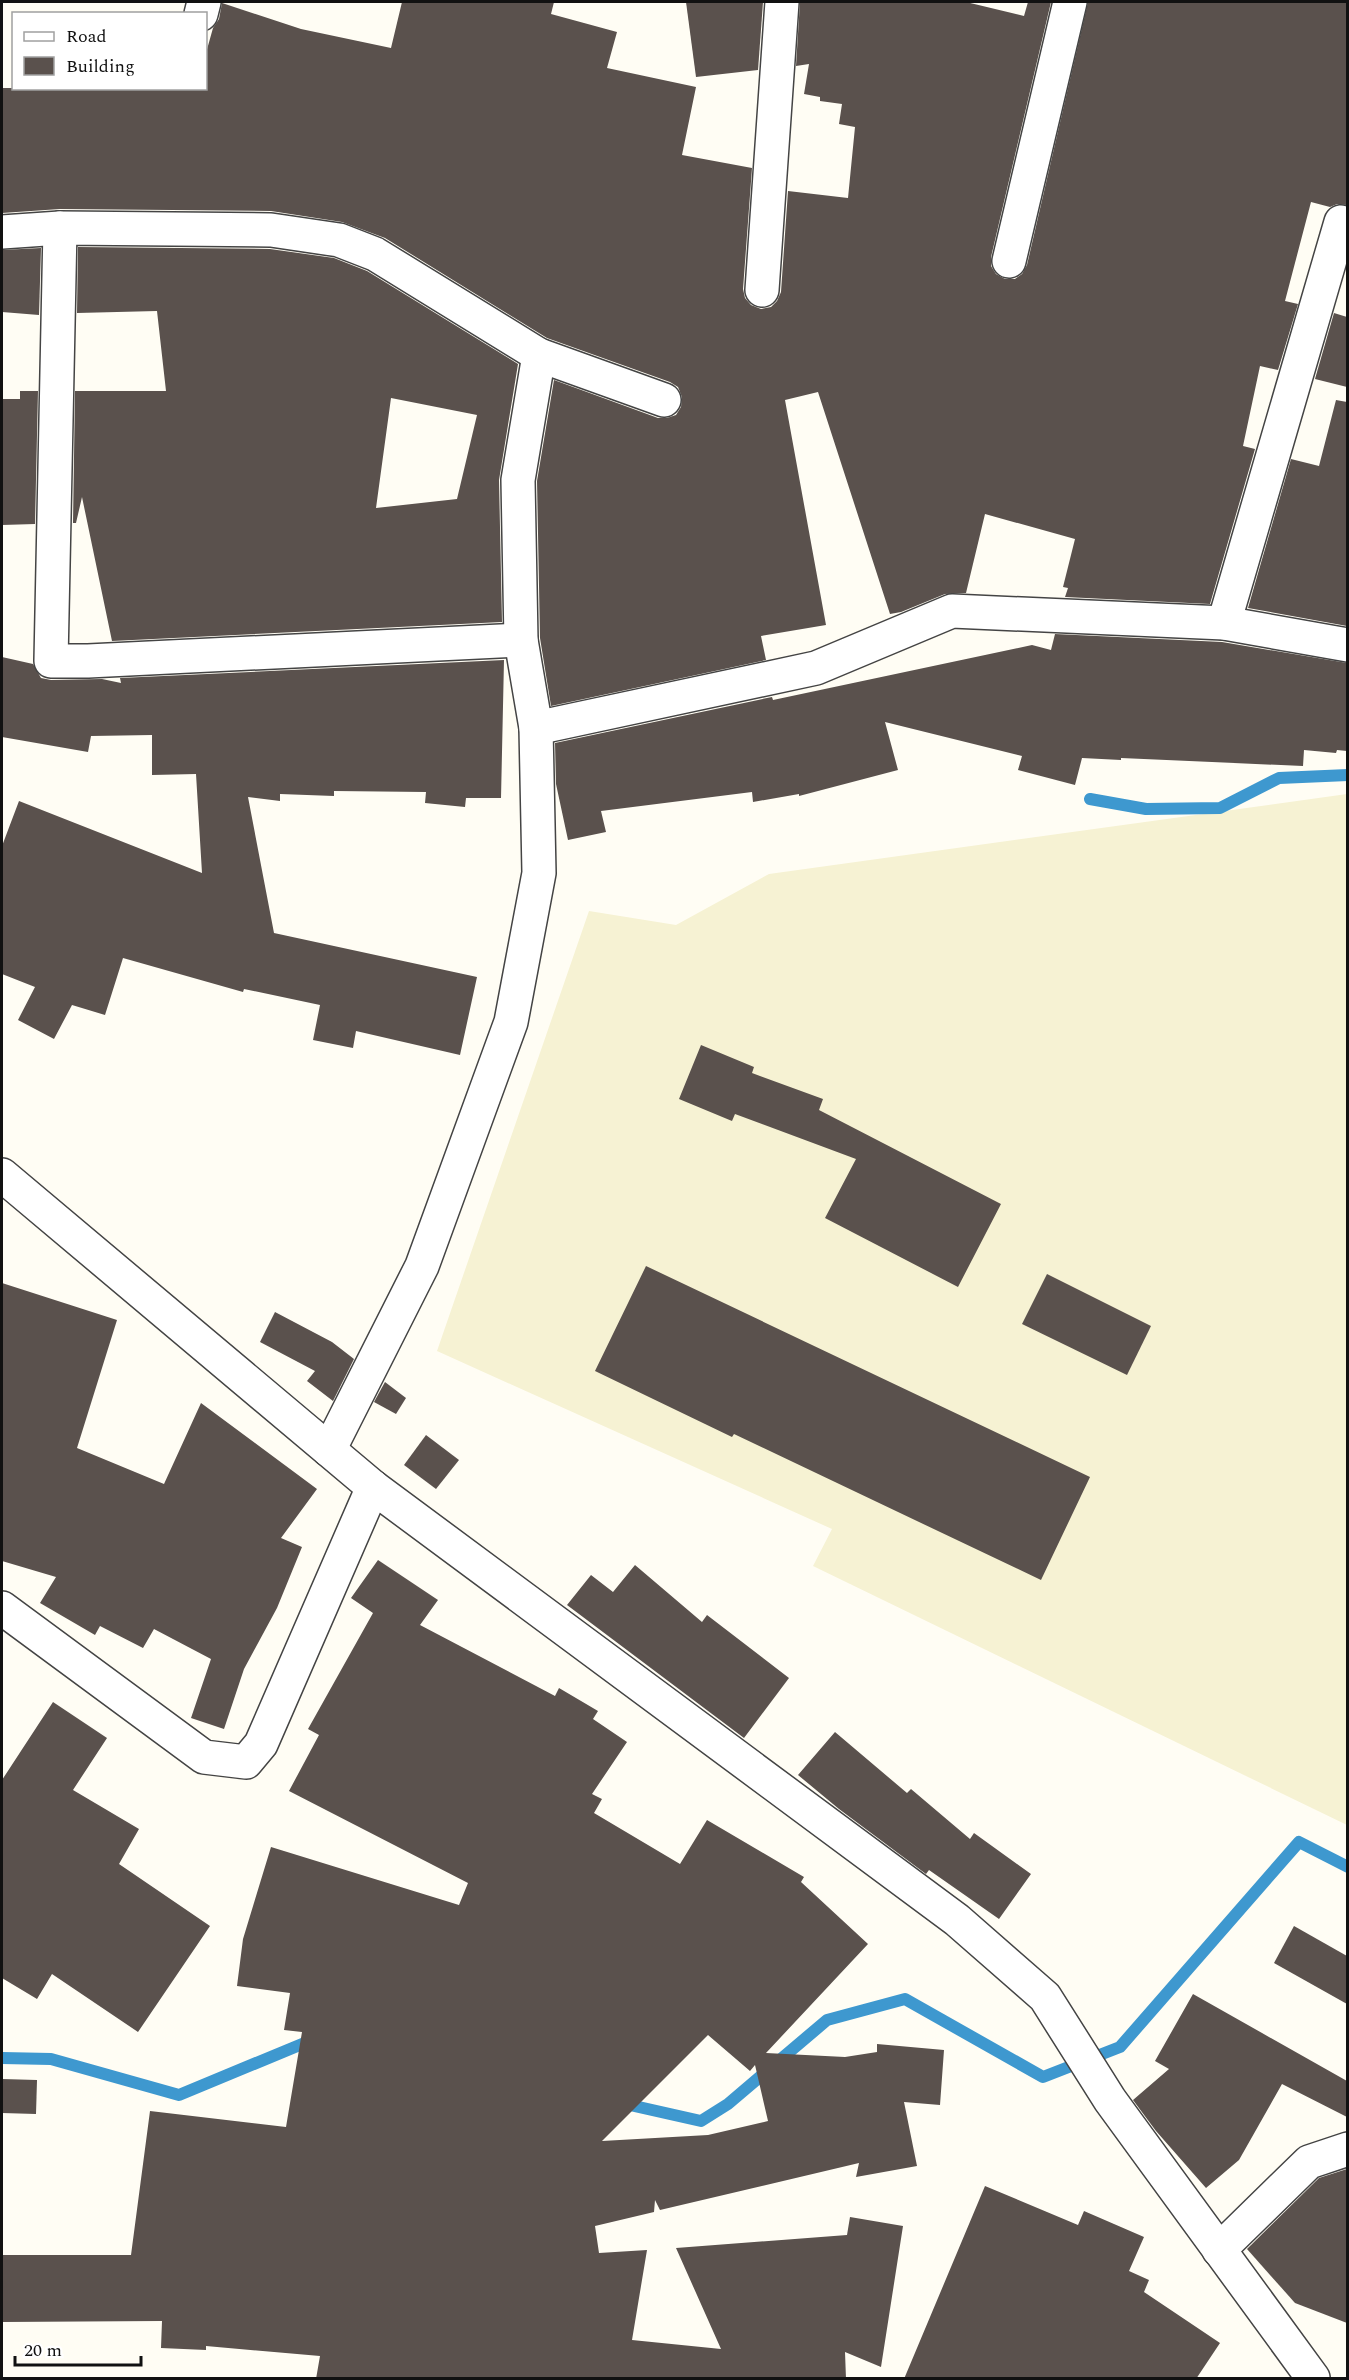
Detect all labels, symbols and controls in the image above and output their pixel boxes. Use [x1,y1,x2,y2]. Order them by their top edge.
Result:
legend [12,12,207,90]
text: Road [66,23,107,50]
text: Building [66,53,135,80]
scale bar [15,2329,141,2367]
text: 20 m [24,2337,62,2364]

